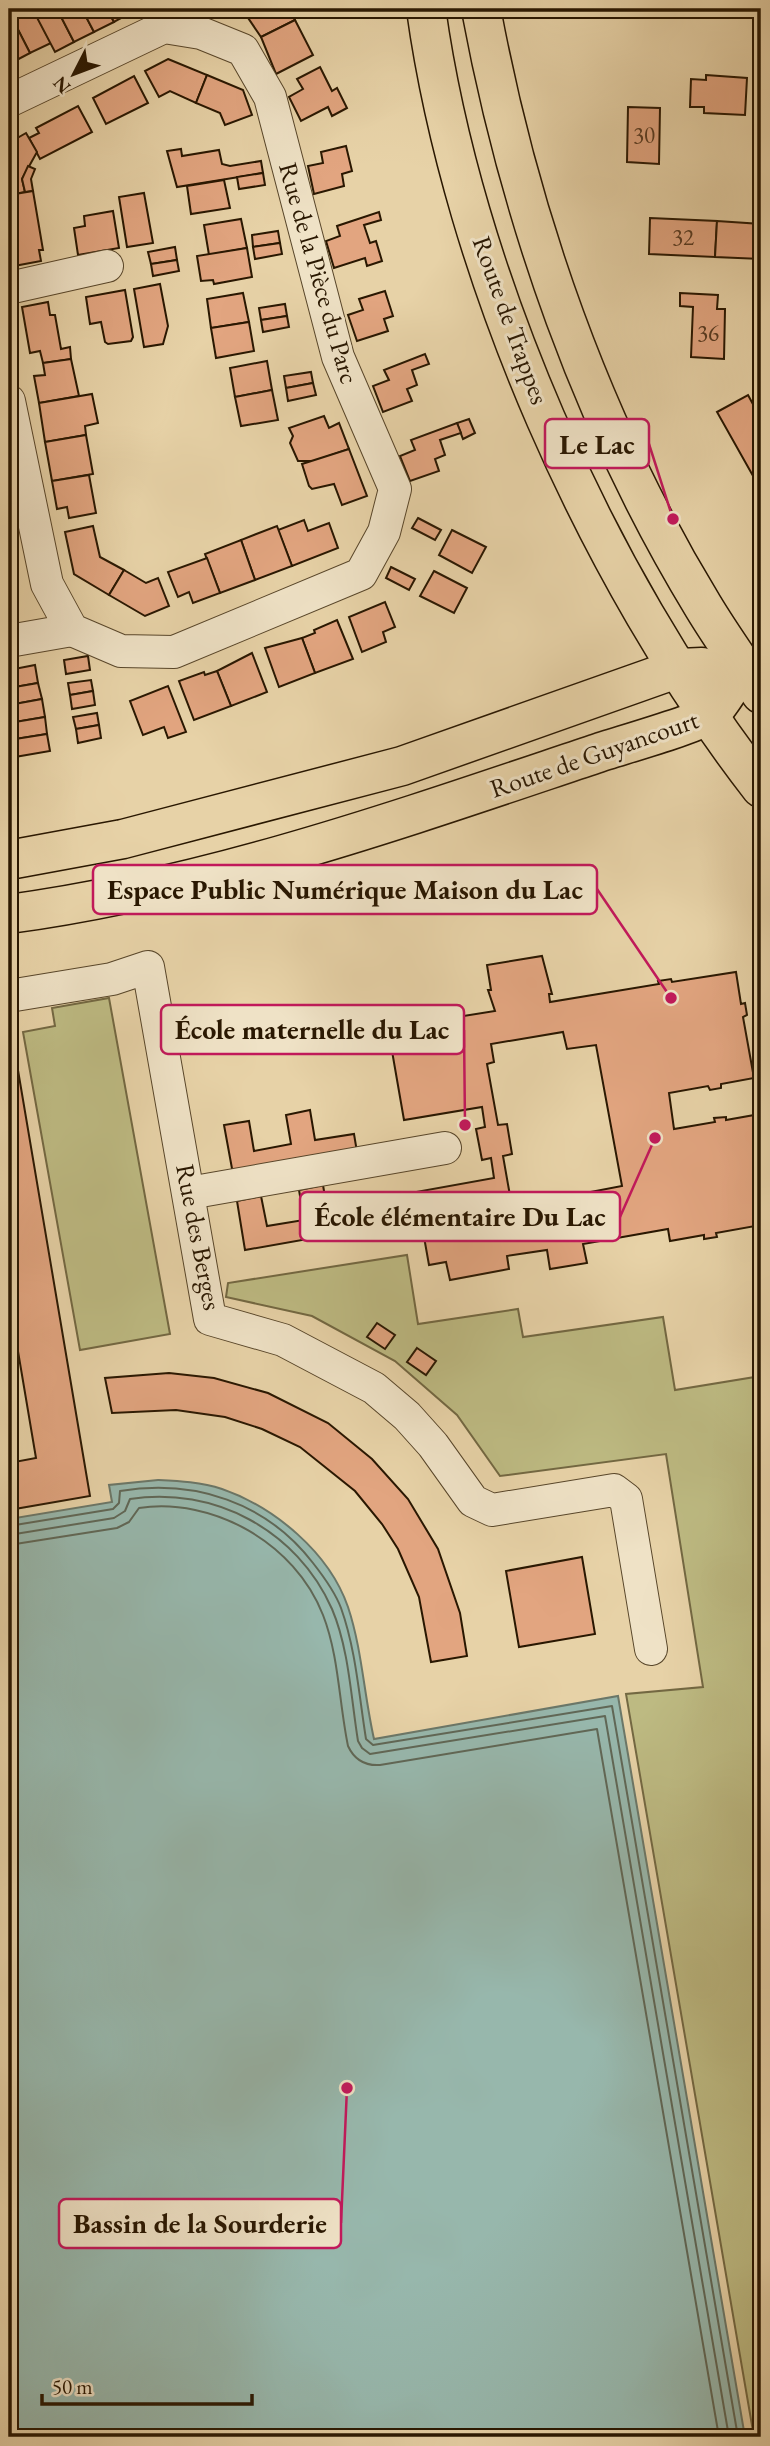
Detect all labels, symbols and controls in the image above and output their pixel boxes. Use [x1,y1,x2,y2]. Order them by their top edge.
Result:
north arrow [38,38,108,108]
text: N [47,70,76,99]
house number: 30 [633,120,655,150]
street label: Rue de la Pièce du Parc [271,158,367,388]
house number: 32 [672,222,694,252]
street label: Route de Trappes [465,231,557,409]
house number: 36 [697,318,719,348]
callout: Le Lac [545,419,649,468]
text: Le Lac [559,426,635,462]
street label: Route de Guyancourt [485,702,703,806]
callout: Espace Public Numérique Maison du Lac [93,865,597,914]
text: Espace Public Numérique Maison du Lac [107,871,583,907]
callout: École maternelle du Lac [161,1005,464,1054]
text: École maternelle du Lac [175,1011,449,1047]
street label: Rue des Berges [168,1161,230,1313]
callout: École élémentaire Du Lac [300,1192,620,1241]
text: École élémentaire Du Lac [314,1198,606,1234]
callout: Bassin de la Sourderie [59,2199,341,2248]
text: Bassin de la Sourderie [73,2205,327,2241]
scale bar [42,2362,252,2406]
text: 50 m [52,2373,93,2400]

